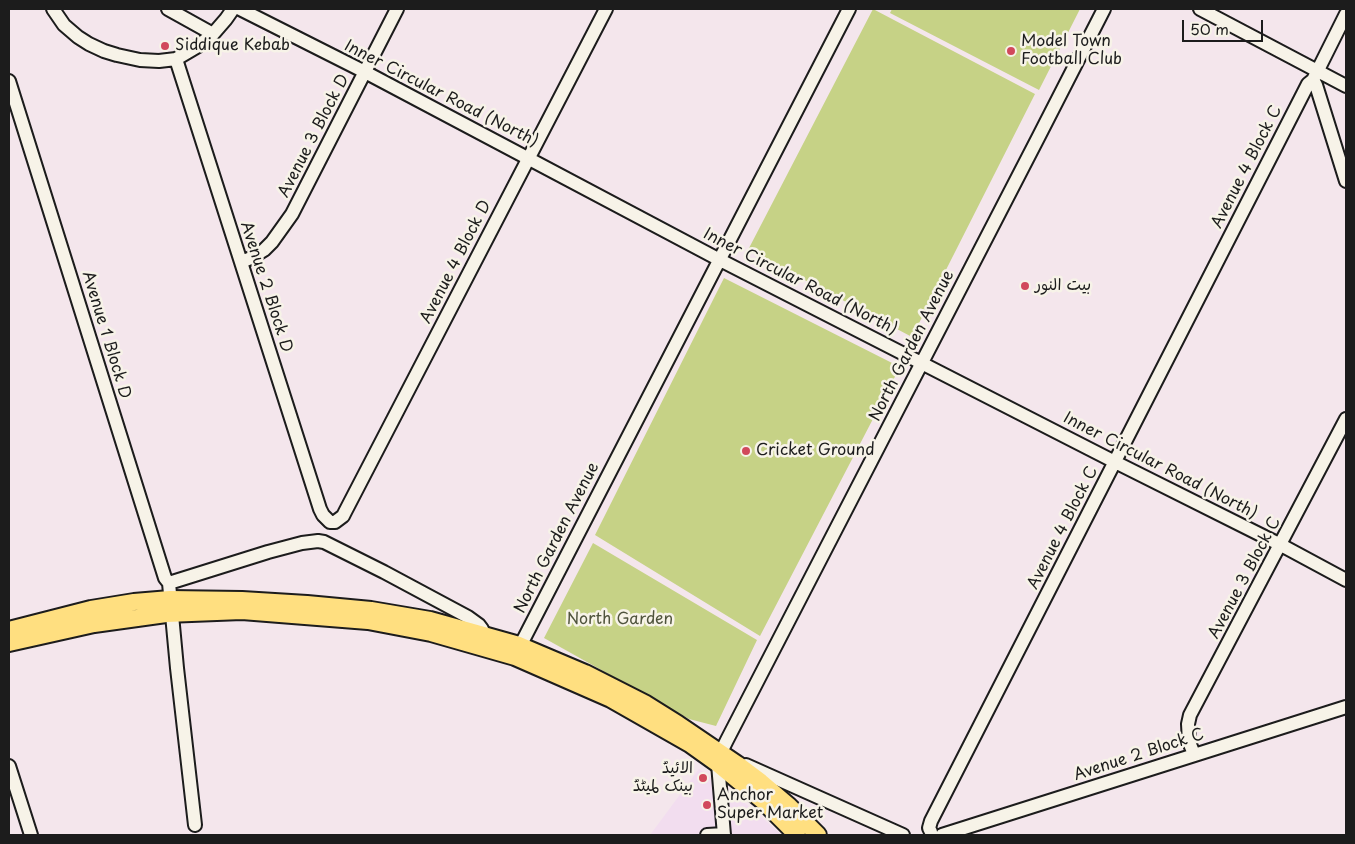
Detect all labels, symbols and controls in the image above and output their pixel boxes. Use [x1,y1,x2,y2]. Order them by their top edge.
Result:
scale bar [1185,10,1266,42]
text: 50 m [1190,17,1229,40]
place label: Model Town Football Club [1021,32,1122,70]
place label: Siddique Kebab [175,36,290,56]
street label: Inner Circular Road (North) [341,37,541,151]
marker: Siddique Kebab [159,40,171,52]
marker: Model Town Football Club [1005,45,1017,57]
street label: Avenue 3 Block D [275,71,353,201]
street label: Avenue 4 Block C [1208,102,1286,232]
street label: Avenue 4 Block D [417,197,495,327]
street label: Avenue 2 Block D [236,219,296,355]
street label: Inner Circular Road (North) [700,225,900,339]
street label: North Garden Avenue [866,267,958,425]
street label: Avenue 1 Block D [77,269,135,401]
place label: بیت النور [1035,276,1091,296]
marker: بیت النور [1019,280,1031,292]
street label: Inner Circular Road (North) [1060,409,1260,523]
place label: Cricket Ground [756,441,875,461]
marker: Cricket Ground [740,445,752,457]
street label: North Garden Avenue [511,459,603,617]
street label: Avenue 4 Block C [1024,463,1102,593]
street label: Avenue 3 Block C [1205,514,1285,642]
park label: North Garden [567,610,673,630]
street label: Avenue 2 Block C [1071,725,1207,785]
place label: الائیڈ بینک لمیٹڈ [633,759,693,797]
marker: الائیڈ بینک لمیٹڈ [697,772,709,784]
place label: Anchor Super Market [717,786,823,824]
marker: Anchor Super Market [701,799,713,811]

